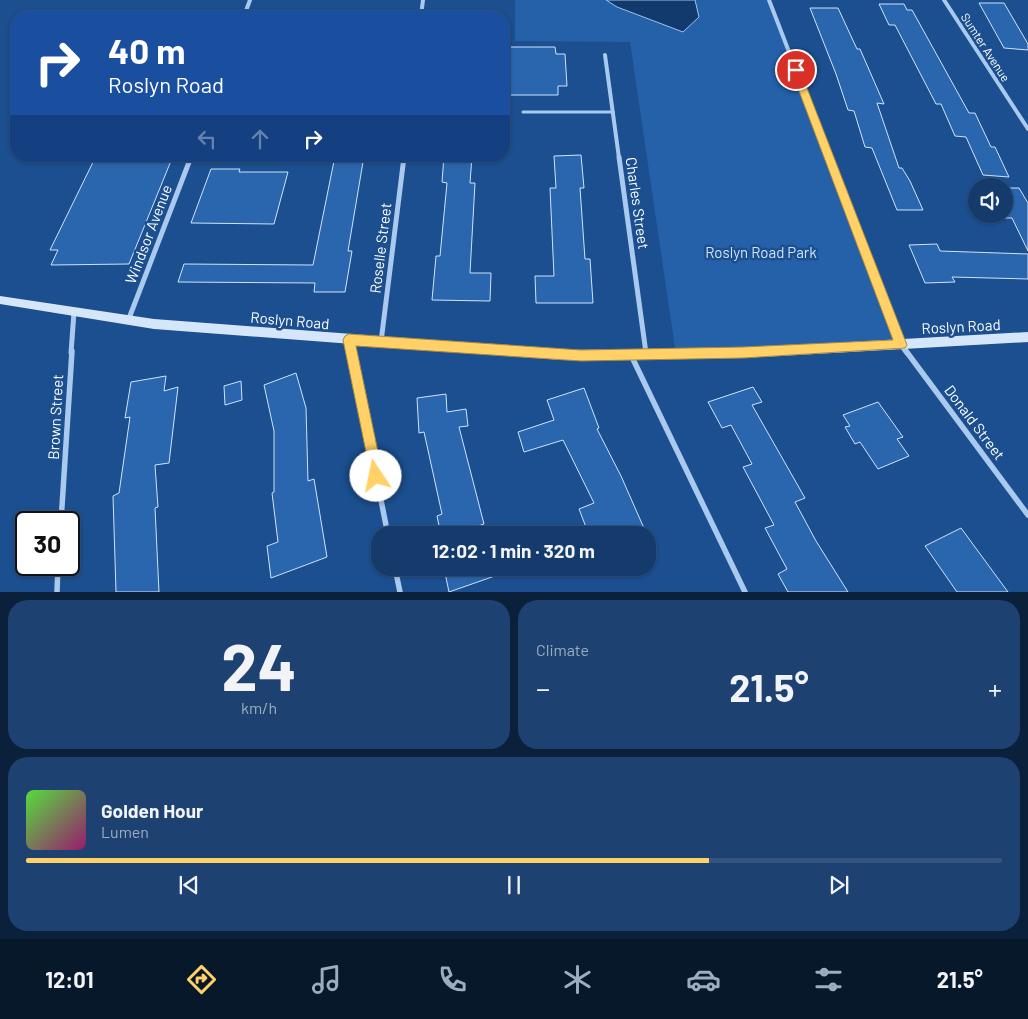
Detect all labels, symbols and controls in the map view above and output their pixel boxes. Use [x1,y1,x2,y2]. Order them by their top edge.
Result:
street label: Sumter Avenue [959,10,1013,84]
text: 40 m [108,29,185,71]
icon: right [25,30,90,95]
pin [775,49,817,91]
icon: arrive [782,56,810,84]
text: Roslyn Road [108,71,224,97]
icon: left [193,125,221,153]
icon: ahead [246,125,274,153]
icon: right [299,125,327,153]
street label: Charles Street [623,156,653,250]
map controls [968,178,1013,223]
button: sound [968,178,1013,223]
street label: Windsor Avenue [121,182,175,286]
street label: Roselle Street [365,202,395,294]
park label: Roslyn Road Park [705,243,817,261]
street label: Roslyn Road [250,308,330,332]
street label: Roslyn Road [921,315,1001,337]
street label: Brown Street [44,374,66,460]
street label: Donald Street [941,381,1009,463]
position arrow [349,449,401,501]
speed limit sign: 30 [15,511,80,576]
text: 12:02 · 1 min · 320 m [432,539,595,562]
text: 24 [221,626,297,704]
text: Climate [536,640,589,659]
text: 21.5° [729,664,809,710]
text: − [536,671,550,705]
text: + [988,671,1002,705]
text: km/h [241,698,277,717]
text: Golden Hour [101,799,203,822]
text: Lumen [101,822,149,841]
icon: previous [175,871,203,899]
icon: pause [500,871,528,899]
icon: next [825,871,853,899]
icon: directions [184,962,219,997]
icon: music [309,962,344,997]
icon: phone [435,962,470,997]
icon: climate [560,962,595,997]
icon: car [686,962,721,997]
icon: filters [811,962,846,997]
text: 12:01 [45,966,93,992]
text: 21.5° [937,966,983,992]

